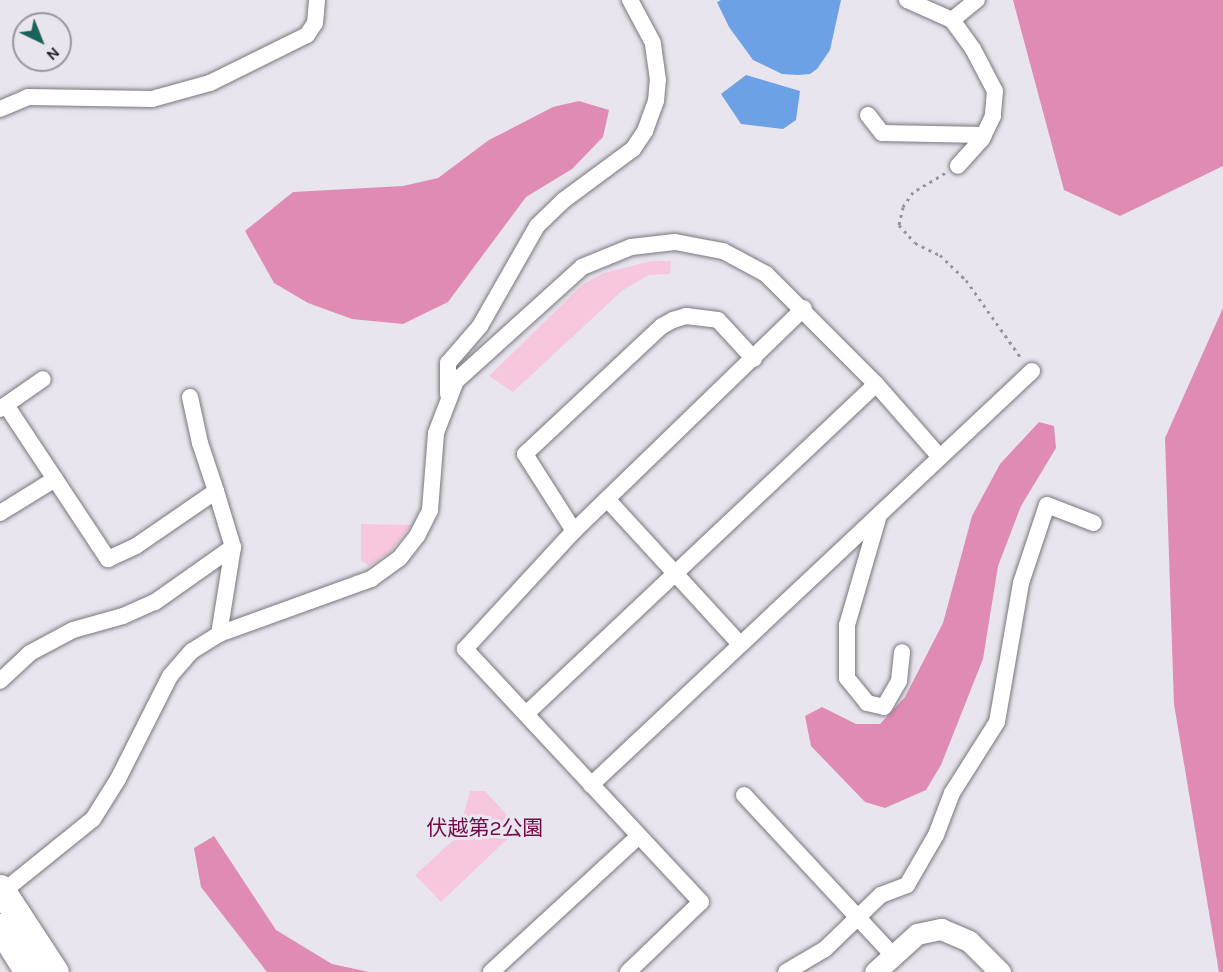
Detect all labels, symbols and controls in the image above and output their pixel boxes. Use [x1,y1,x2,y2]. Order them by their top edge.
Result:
north arrow [12,12,72,72]
text: N [43,43,64,65]
park label: 伏越第2公園 [426,815,544,841]

